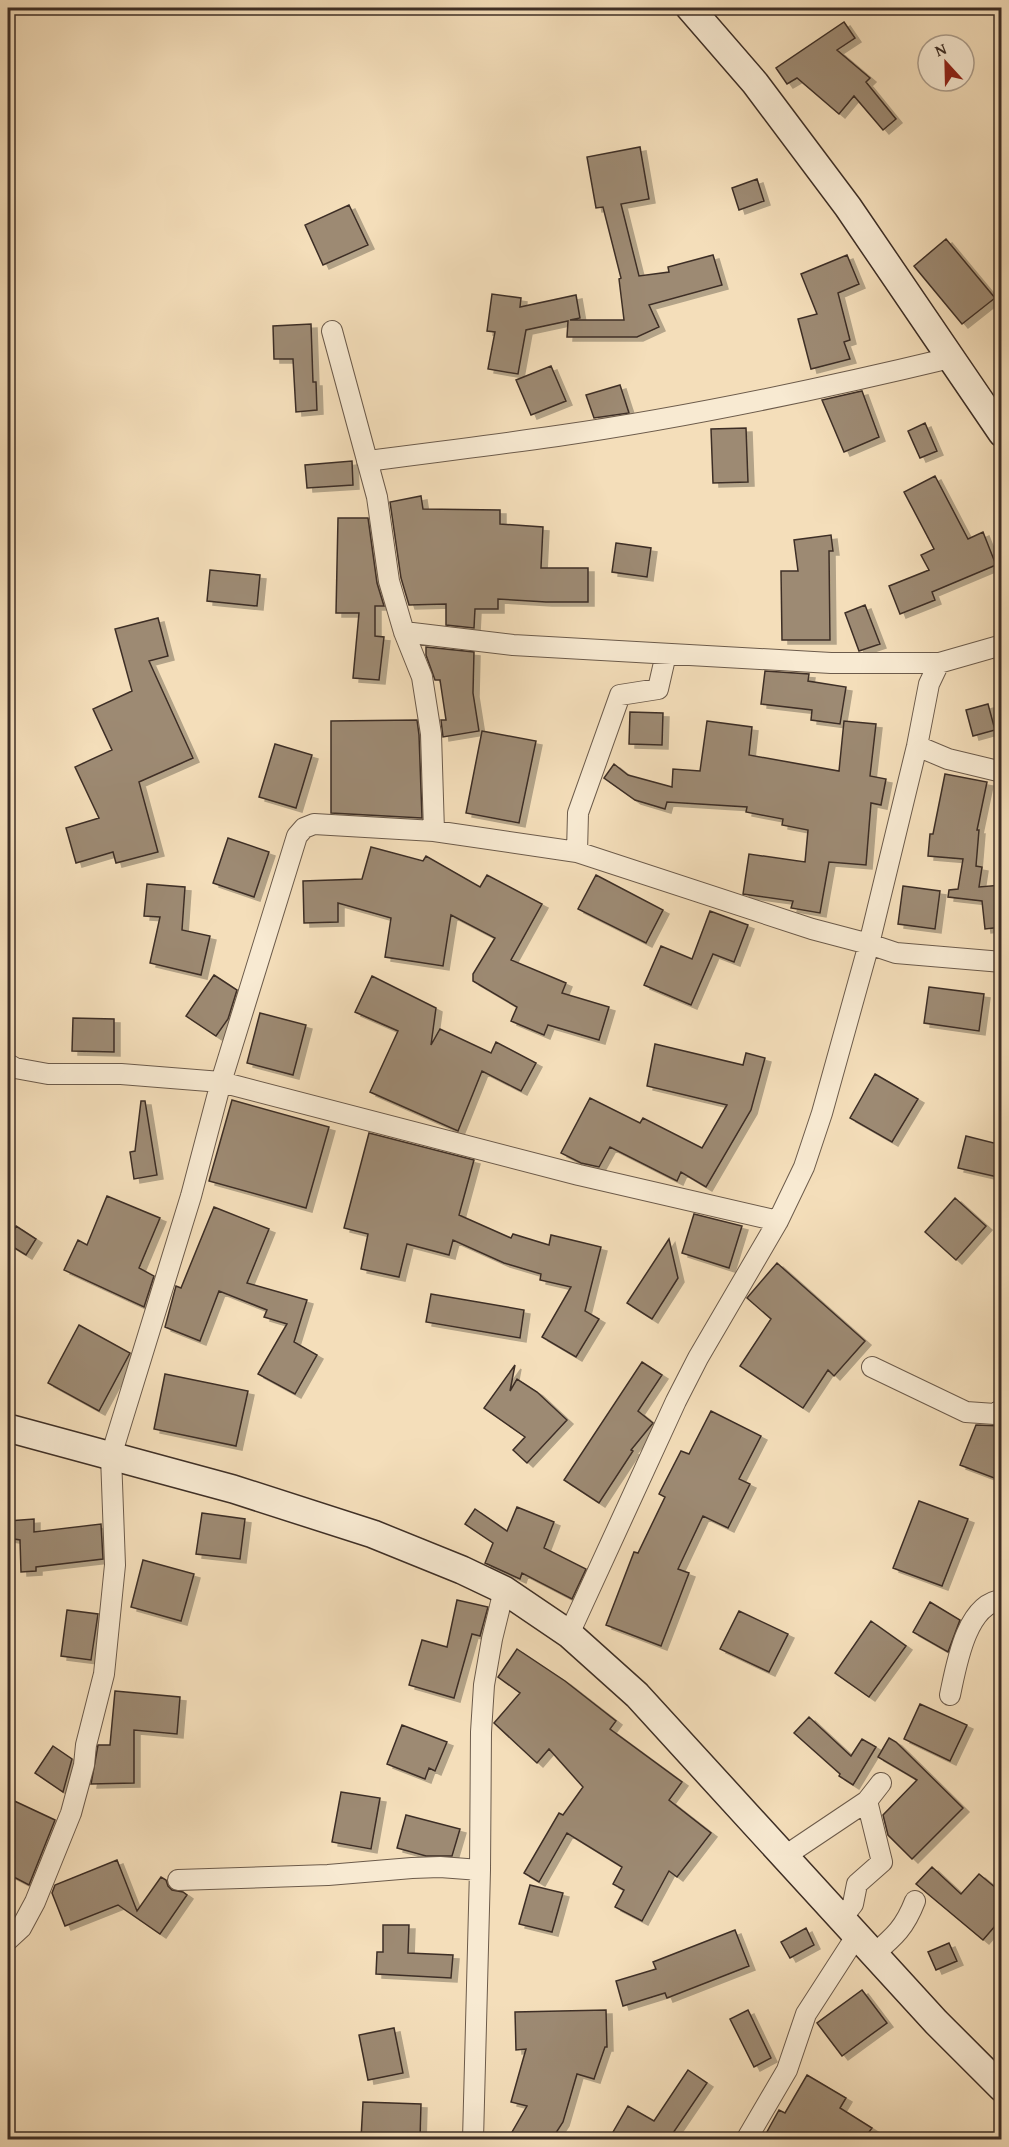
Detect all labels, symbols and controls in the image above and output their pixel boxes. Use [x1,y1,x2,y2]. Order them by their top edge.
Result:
north arrow [916,33,976,93]
text: N [931,36,950,62]

